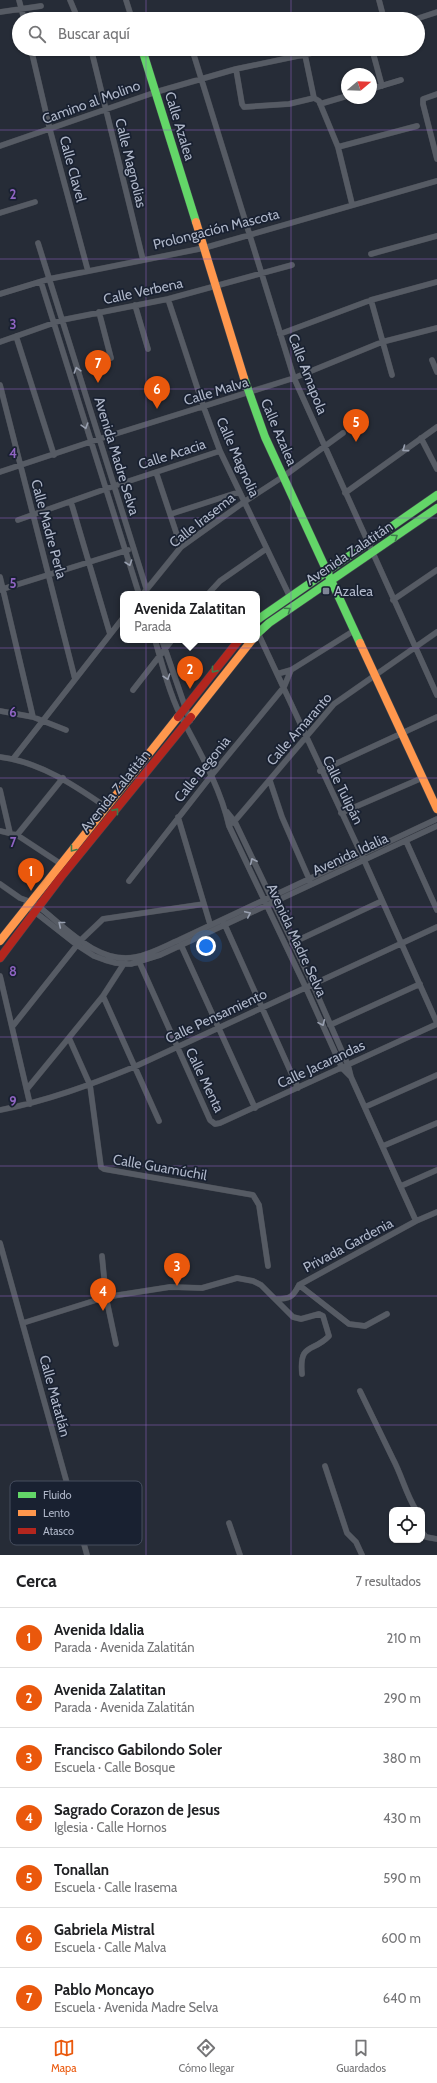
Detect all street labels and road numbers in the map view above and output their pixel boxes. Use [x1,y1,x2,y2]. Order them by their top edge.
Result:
street label: Camino al Molino [39,76,143,128]
street label: Calle Azalea [161,89,199,163]
street label: Calle Magnolias [111,116,151,210]
street label: Calle Clavel [56,134,91,205]
street label: Prolongación Mascota [151,205,281,253]
street label: Calle Verbena [102,274,185,308]
street label: Calle Amapola [284,331,332,417]
street label: Calle Malva [181,373,251,409]
street label: Avenida Madre Selva [90,395,144,518]
street label: Calle Azalea [257,396,301,469]
street label: Calle Magnolia [212,414,264,500]
street label: Calle Acacia [136,435,208,473]
street label: Calle Madre Perla [27,477,71,581]
street label: Calle Irasema [165,489,239,551]
street label: Avenida Zalatitán [302,517,396,589]
street label: Calle Amaranto [262,689,336,769]
street label: Calle Begonia [170,732,234,806]
street label: Avenida Zalatitán [76,746,154,836]
street label: Calle Tulipán [319,753,367,828]
street label: Avenida Idalia [309,829,391,879]
street label: Avenida Madre Selva [263,881,331,1000]
street label: Calle Pensamiento [162,984,270,1047]
street label: Calle Jacarandas [274,1036,368,1092]
street label: Calle Menta [182,1045,228,1116]
street label: Calle Guamúchil [111,1150,209,1184]
street label: Privada Gardenia [300,1214,396,1276]
street label: Calle Matatlán [35,1353,75,1439]

